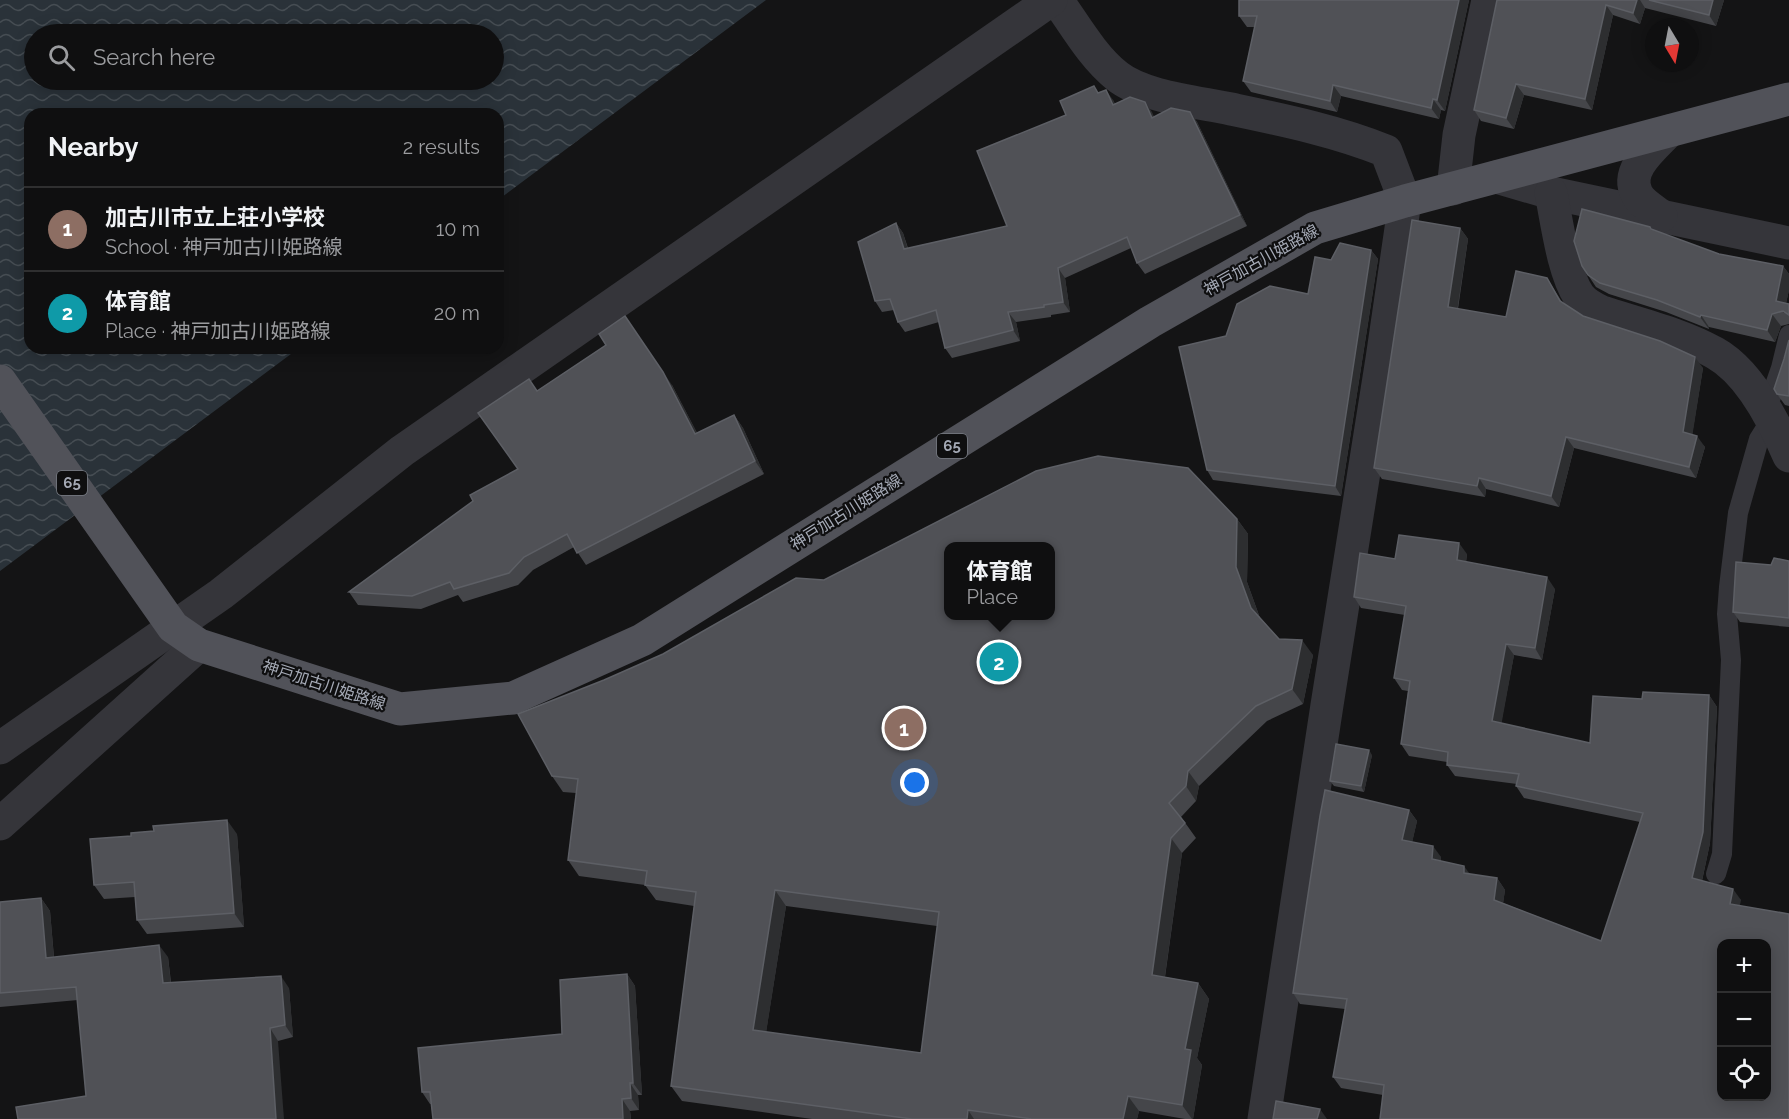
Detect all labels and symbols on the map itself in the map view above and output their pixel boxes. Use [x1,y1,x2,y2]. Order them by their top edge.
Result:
north arrow [1645,18,1699,72]
street label: 神戸加古川姫路線 [1200,221,1322,299]
road number: 65 [937,434,967,458]
street label: 神戸加古川姫路線 [787,470,905,554]
road number: 65 [57,471,87,495]
pin: 2 [980,640,1018,684]
street label: 神戸加古川姫路線 [260,656,388,714]
pin: 1 [884,706,924,750]
your location [900,768,929,797]

